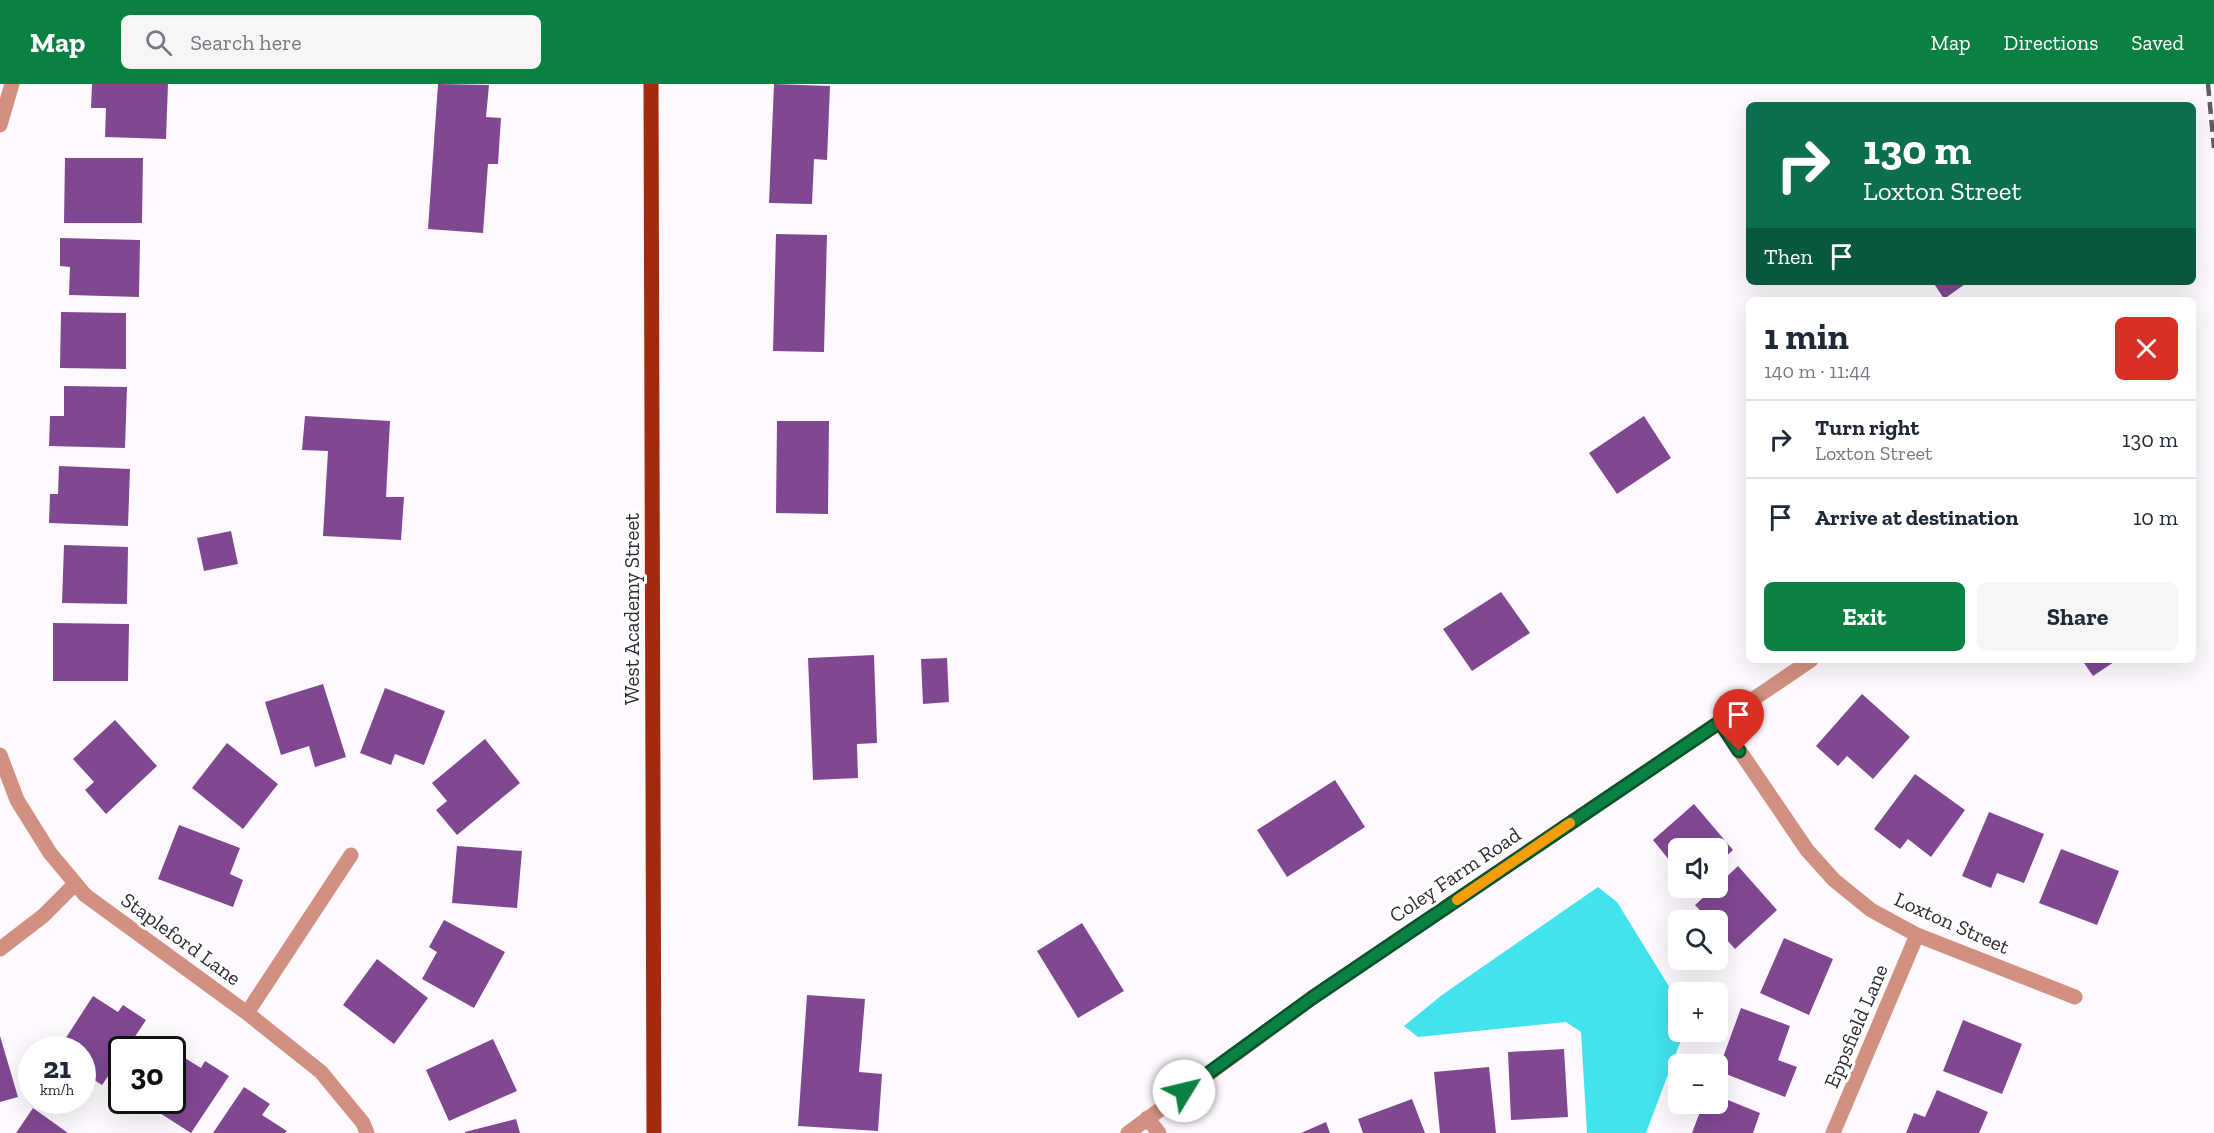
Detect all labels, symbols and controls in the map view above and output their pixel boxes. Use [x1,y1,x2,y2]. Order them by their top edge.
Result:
search box [121,15,541,69]
text: Map [30,26,85,59]
icon: search [142,26,175,59]
text: Search here [190,29,302,56]
text: Map [1931,30,1971,55]
text: Directions [2004,30,2098,55]
text: Saved [2131,30,2184,55]
text: 130 m [1863,124,1971,175]
icon: right [1764,126,1842,204]
text: Loxton Street [1863,175,2022,207]
icon: arrive [1825,240,1858,273]
text: Then [1764,243,1813,270]
text: 1 min [1764,315,1849,358]
button: close [2115,317,2178,380]
text: 140 m · 11:44 [1764,359,1871,383]
text: Turn right [1815,414,1919,441]
icon: right [1764,423,1797,456]
text: 130 m [2122,426,2178,453]
text: Loxton Street [1815,441,1932,465]
icon: arrive [1764,501,1797,534]
text: Arrive at destination [1815,504,2018,531]
text: 10 m [2133,504,2178,531]
street label: West Academy Street [619,513,644,705]
button: Exit [1764,582,1965,651]
button: Share [1977,582,2178,651]
pin [1713,689,1764,751]
icon: arrive [1722,698,1755,731]
street label: Coley Farm Road [1384,821,1525,928]
map controls [1668,838,1728,1114]
button: sound [1668,838,1728,898]
street label: Loxton Street [1891,886,2014,959]
street label: Stapleford Lane [116,887,246,991]
button: search [1668,910,1728,970]
street label: Eppsfield Lane [1818,960,1893,1091]
button: + [1668,982,1728,1042]
speed limit sign: 30 [108,1036,186,1114]
text: 21 [43,1050,71,1086]
button: − [1668,1054,1728,1114]
position arrow [1152,1059,1216,1123]
text: km/h [40,1081,74,1099]

